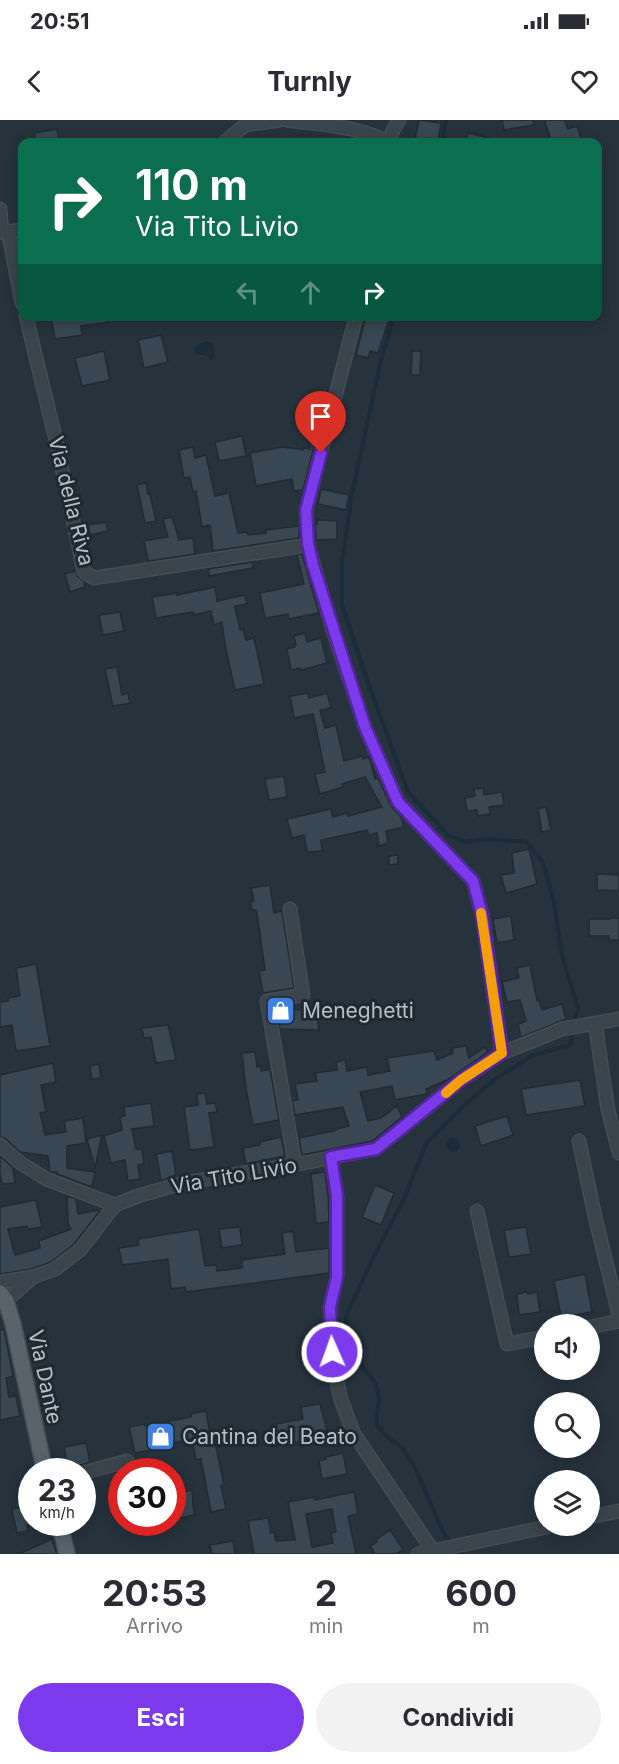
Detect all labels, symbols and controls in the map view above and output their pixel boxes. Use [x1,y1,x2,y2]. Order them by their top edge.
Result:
text: 20:51 [30,8,90,34]
icon: back [18,65,51,98]
text: Turnly [267,65,352,98]
icon: heart [568,65,601,98]
text: 110 m [135,159,248,210]
icon: right [36,162,114,240]
text: Via Tito Livio [135,210,299,243]
icon: left [231,276,264,309]
icon: ahead [294,276,327,309]
icon: right [357,276,390,309]
pin [295,391,346,453]
icon: arrive [304,400,337,433]
street label: Via della Riva [43,434,100,568]
shop icon: Meneghetti [265,995,297,1027]
place label: Meneghetti [302,998,414,1023]
street label: Via Tito Livio [169,1152,299,1199]
map controls [534,1314,600,1536]
button: sound [534,1314,600,1380]
position arrow [300,1320,364,1384]
street label: Via Dante [23,1328,68,1426]
button: search [534,1392,600,1458]
shop icon: Cantina del Beato [145,1421,177,1453]
place label: Cantina del Beato [182,1424,357,1449]
speed limit sign: 30 [108,1458,186,1536]
button: layers [534,1470,600,1536]
text: 23 [38,1472,76,1508]
text: km/h [39,1503,75,1522]
text: 20:53 [102,1571,207,1615]
text: 2 [315,1571,337,1615]
text: 600 [445,1571,517,1615]
text: Arrivo [126,1614,183,1638]
text: min [309,1614,343,1638]
text: m [472,1614,490,1638]
button: Esci [18,1683,304,1752]
button: Condividi [316,1683,601,1752]

